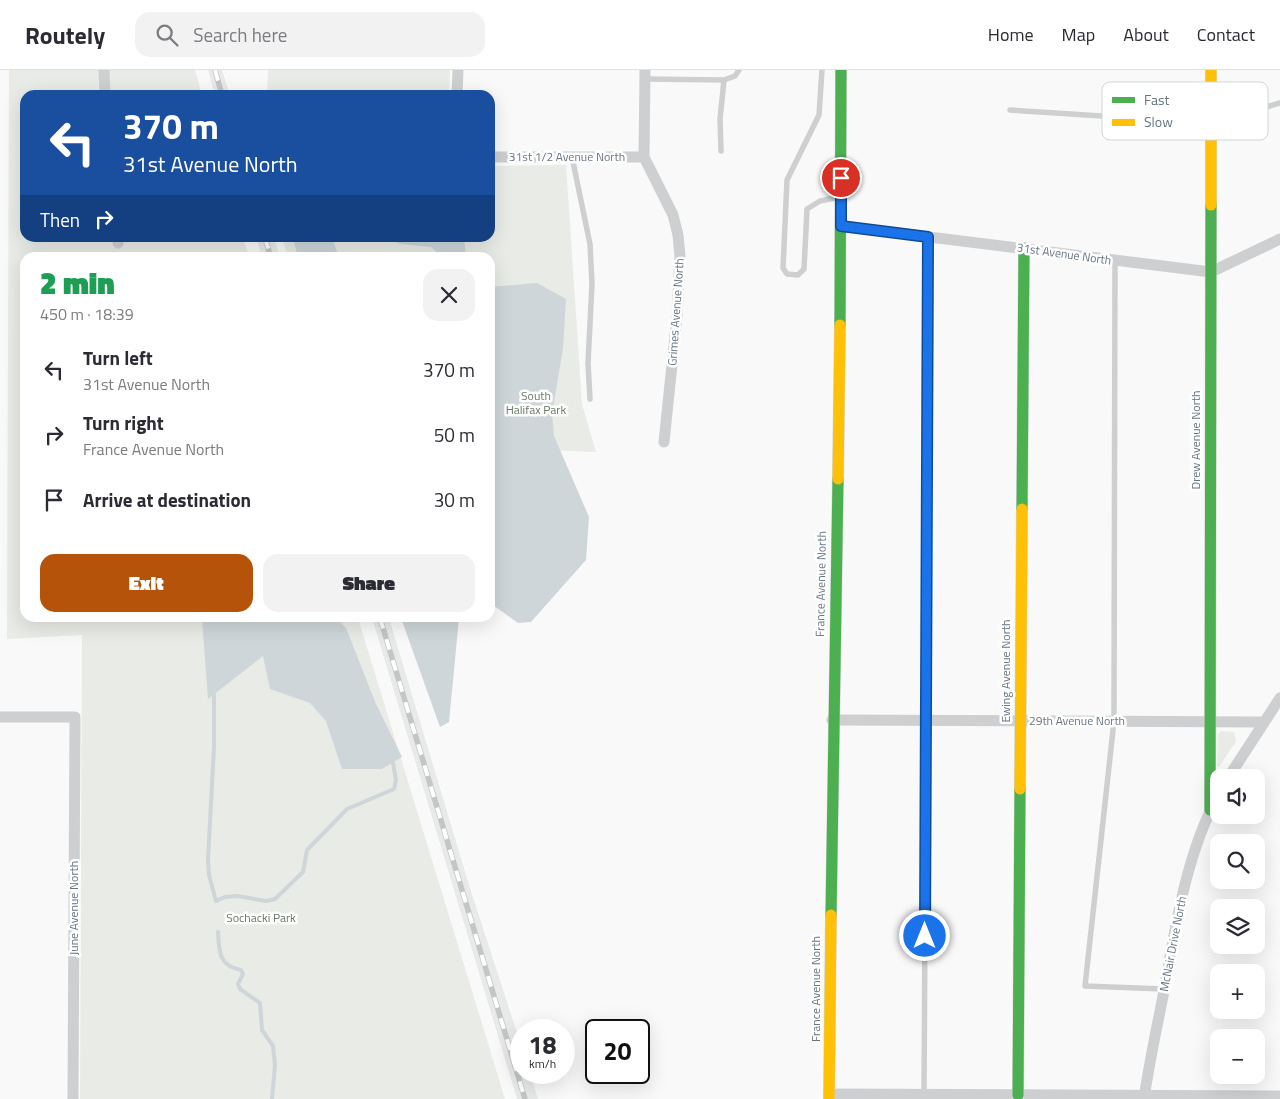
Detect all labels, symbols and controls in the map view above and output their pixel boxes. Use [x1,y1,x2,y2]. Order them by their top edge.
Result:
search box [135,12,485,57]
text: Routely [25,17,105,53]
text: Search here [193,20,287,49]
icon: search [153,21,181,49]
text: Home [988,21,1034,48]
text: Map [1062,21,1095,48]
text: About [1123,21,1169,48]
text: Contact [1197,21,1255,48]
legend [1102,82,1268,140]
text: Fast [1144,89,1169,110]
text: 370 m [123,99,219,153]
icon: left [40,110,105,175]
text: Slow [1144,111,1173,132]
text: 31st Avenue North [123,147,298,181]
street label: 31st 1/2 Avenue North [509,147,625,166]
pin [820,157,862,199]
icon: arrive [827,164,855,192]
text: Then [40,205,80,234]
icon: right [90,205,118,233]
street label: 31st Avenue North [1016,237,1113,270]
street label: Grimes Avenue North [662,258,689,366]
text: 2 min [40,260,115,306]
button: close [423,269,475,321]
text: 450 m · 18:39 [40,302,134,326]
text: Turn left [83,343,153,372]
text: 370 m [423,355,475,384]
icon: left [40,356,68,384]
text: 31st Avenue North [83,372,210,396]
park label: South Halifax Park [506,386,567,419]
street label: Drew Avenue North [1186,391,1205,489]
text: Turn right [83,408,164,437]
text: 50 m [434,420,475,449]
icon: right [40,421,68,449]
text: France Avenue North [83,437,224,461]
text: Arrive at destination [83,485,251,514]
text: 30 m [434,485,475,514]
icon: arrive [40,486,68,514]
street label: France Avenue North [810,531,831,637]
button: Exit [40,554,253,612]
button: Share [263,554,475,612]
street label: Ewing Avenue North [996,620,1015,722]
street label: 29th Avenue North [1029,711,1125,730]
map controls [1210,769,1265,1084]
button: sound [1210,769,1265,824]
button: search [1210,834,1265,889]
street label: June Avenue North [64,861,83,955]
street label: McNair Drive North [1154,895,1191,993]
button: layers [1210,899,1265,954]
park label: Sochacki Park [226,908,296,927]
position arrow [898,909,950,961]
street label: France Avenue North [806,936,825,1042]
button: + [1210,964,1265,1019]
speed limit sign: 20 [585,1019,650,1084]
text: 18 [528,1026,557,1064]
button: − [1210,1029,1265,1084]
text: km/h [529,1054,556,1073]

